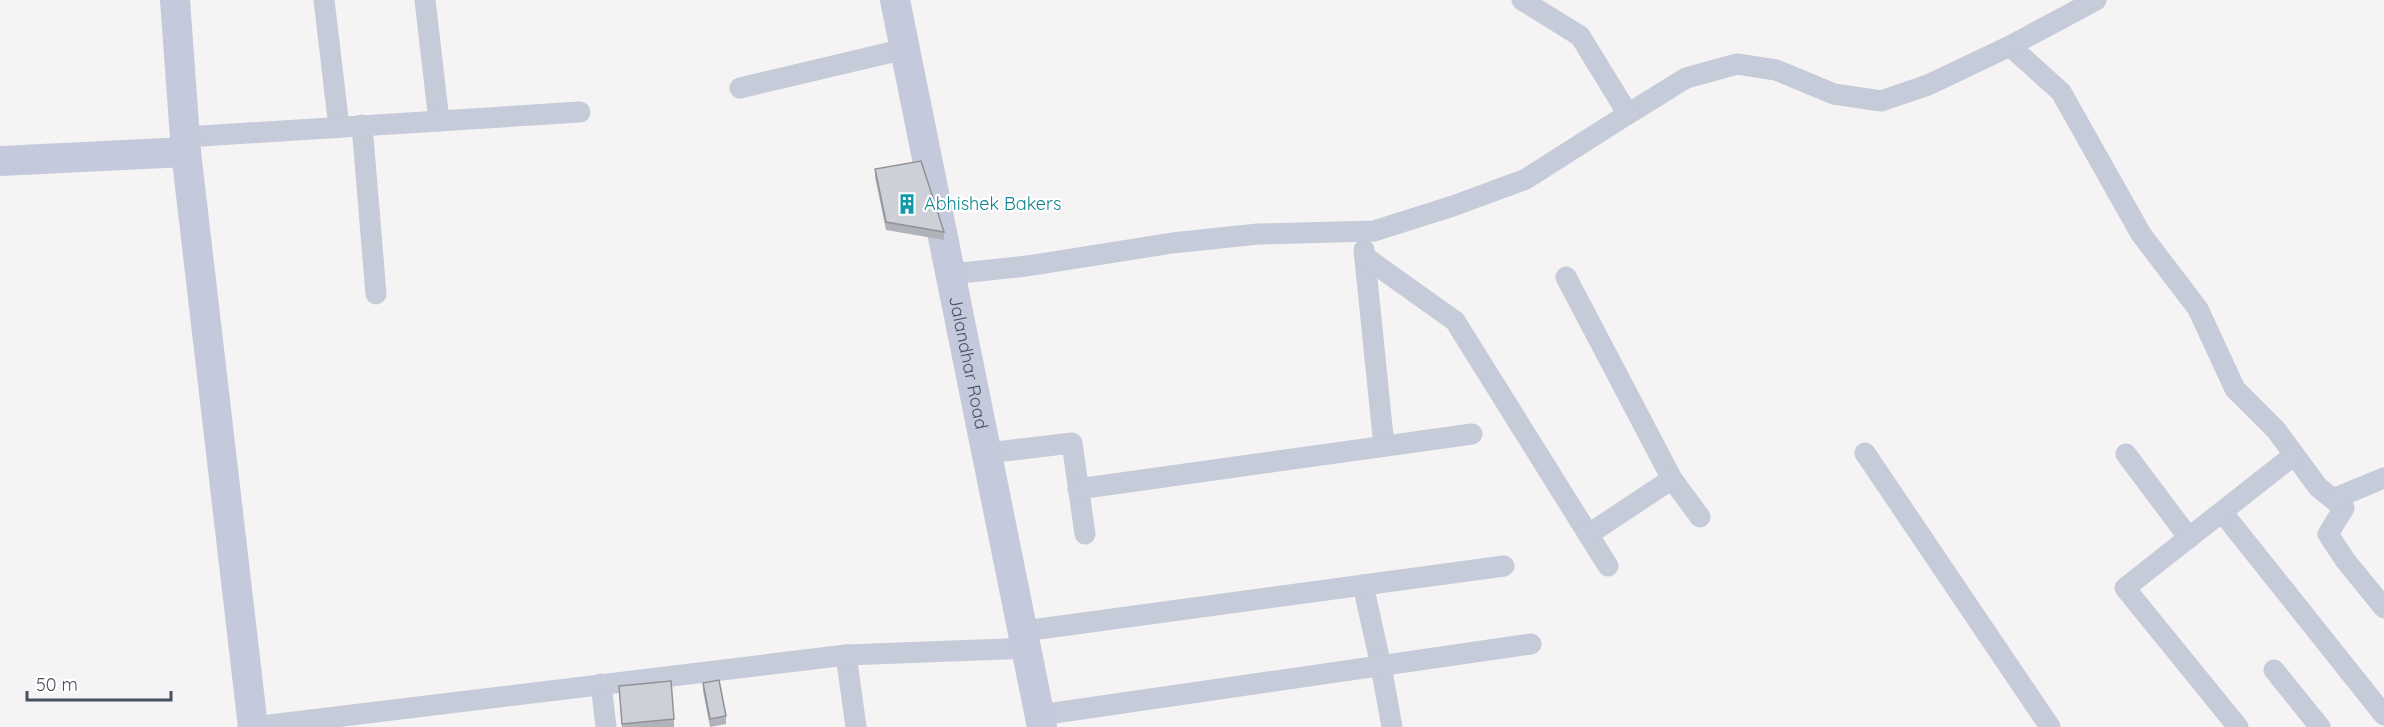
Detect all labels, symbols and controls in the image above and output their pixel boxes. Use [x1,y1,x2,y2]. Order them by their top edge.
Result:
building icon: Abhishek Bakers [895,192,919,216]
place label: Abhishek Bakers [924,192,1061,215]
street label: Jalandhar Road [944,294,994,431]
scale bar [27,664,171,702]
text: 50 m [36,673,78,696]

